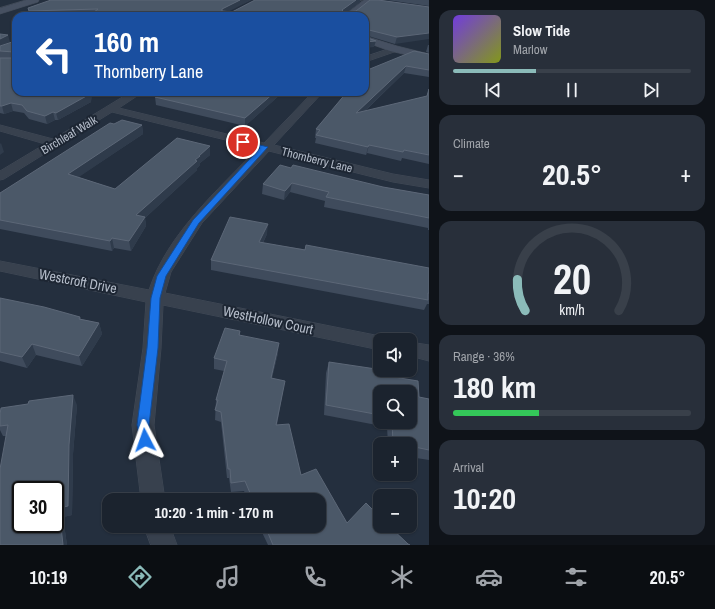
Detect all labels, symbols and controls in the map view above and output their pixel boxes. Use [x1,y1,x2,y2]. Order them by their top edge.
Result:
text: Slow Tide [513,20,570,41]
text: 160 m [94,23,159,61]
icon: left [28,28,80,80]
text: Marlow [513,41,547,58]
text: Thornberry Lane [94,59,203,84]
icon: previous [482,79,504,101]
icon: pause [561,79,583,101]
icon: next [640,79,662,101]
street label: Birchleaf Walk [38,112,100,158]
pin [226,125,260,159]
icon: arrive [232,131,254,153]
text: Climate [453,135,490,152]
street label: Thornberry Lane [280,143,354,177]
text: 20.5° [542,154,602,194]
text: − [453,159,464,189]
text: + [680,159,691,189]
text: 20 [553,250,591,306]
street label: Westcroft Drive [38,265,118,297]
text: km/h [559,299,585,318]
street label: WestHollow Court [221,302,315,338]
map controls [373,333,417,533]
button: sound [373,333,417,377]
text: Range · 36% [453,348,515,365]
text: 180 km [453,367,536,407]
button: search [373,385,417,429]
position arrow [124,419,166,461]
button: + [373,437,417,481]
text: Arrival [453,459,484,476]
text: 10:20 [453,478,516,518]
speed limit sign: 30 [12,481,64,533]
button: − [373,489,417,533]
text: 10:20 · 1 min · 170 m [155,502,273,523]
icon: directions [126,563,154,591]
icon: music [214,563,242,591]
icon: phone [301,563,329,591]
icon: climate [388,563,416,591]
icon: car [475,563,503,591]
icon: filters [562,563,590,591]
text: 10:19 [30,565,67,590]
text: 20.5° [649,565,685,590]

